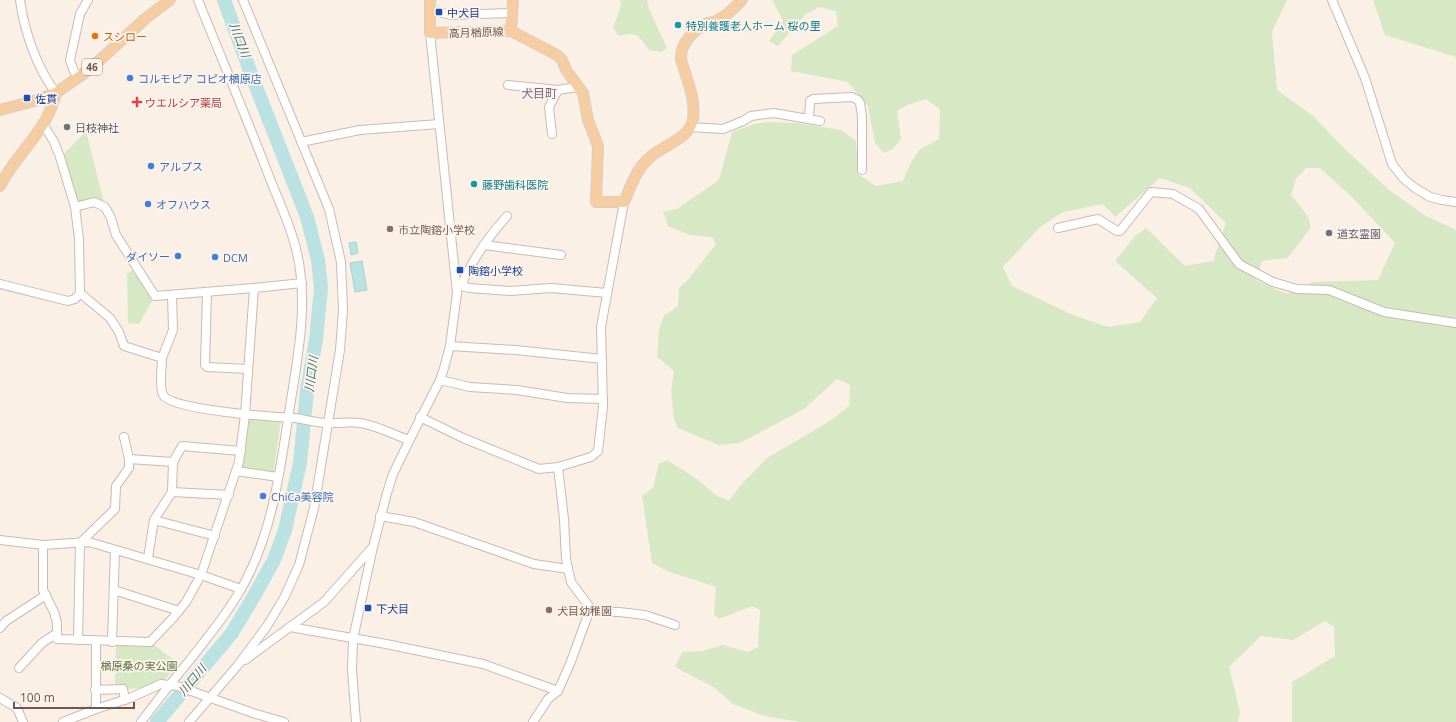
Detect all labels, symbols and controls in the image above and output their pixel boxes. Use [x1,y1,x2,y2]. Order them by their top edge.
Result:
place label: 中犬目 [447,5,480,20]
marker: 中犬目 [434,7,444,17]
place label: 特別養護老人ホーム 桜の里 [686,18,821,33]
water label: 川口川 [226,20,255,62]
marker: 特別養護老人ホーム 桜の里 [673,20,683,30]
street label: 高月楢原線 [448,24,504,40]
place label: スシロー [103,29,147,44]
marker: スシロー [90,31,100,41]
road number: 46 [82,59,102,75]
place label: コルモピア コピオ楢原店 [138,71,262,86]
marker: コルモピア コピオ楢原店 [125,73,135,83]
district label: 犬目町 [521,85,557,102]
place label: 佐貫 [35,91,57,106]
marker: 佐貫 [22,93,32,103]
place label: ウエルシア薬局 [145,95,222,110]
marker: ウエルシア薬局 [132,97,142,107]
place label: 日枝神社 [75,120,119,135]
marker: 日枝神社 [62,122,72,132]
place label: アルプス [159,159,203,174]
marker: アルプス [146,161,156,171]
place label: 藤野歯科医院 [482,177,548,192]
marker: 藤野歯科医院 [469,179,479,189]
place label: オフハウス [156,197,211,212]
marker: オフハウス [143,199,153,209]
place label: 市立陶鎔小学校 [398,222,475,237]
marker: 市立陶鎔小学校 [385,224,395,234]
place label: 道玄霊園 [1337,226,1381,241]
marker: 道玄霊園 [1324,228,1334,238]
place label: ダイソー [126,249,170,264]
place label: DCM [223,250,248,265]
marker: ダイソー [173,251,183,261]
marker: DCM [210,252,220,262]
place label: 陶鎔小学校 [468,263,523,278]
marker: 陶鎔小学校 [455,265,465,275]
water label: 川口川 [300,353,322,393]
place label: ChiCa美容院 [271,489,334,504]
marker: ChiCa美容院 [258,491,268,501]
place label: 下犬目 [376,601,409,616]
marker: 下犬目 [363,603,373,613]
place label: 犬目幼稚園 [557,603,612,618]
marker: 犬目幼稚園 [544,605,554,615]
park label: 楢原桑の実公園 [101,658,178,673]
water label: 川口川 [174,659,211,699]
scale bar [14,684,134,710]
text: 100 m [20,689,55,706]

